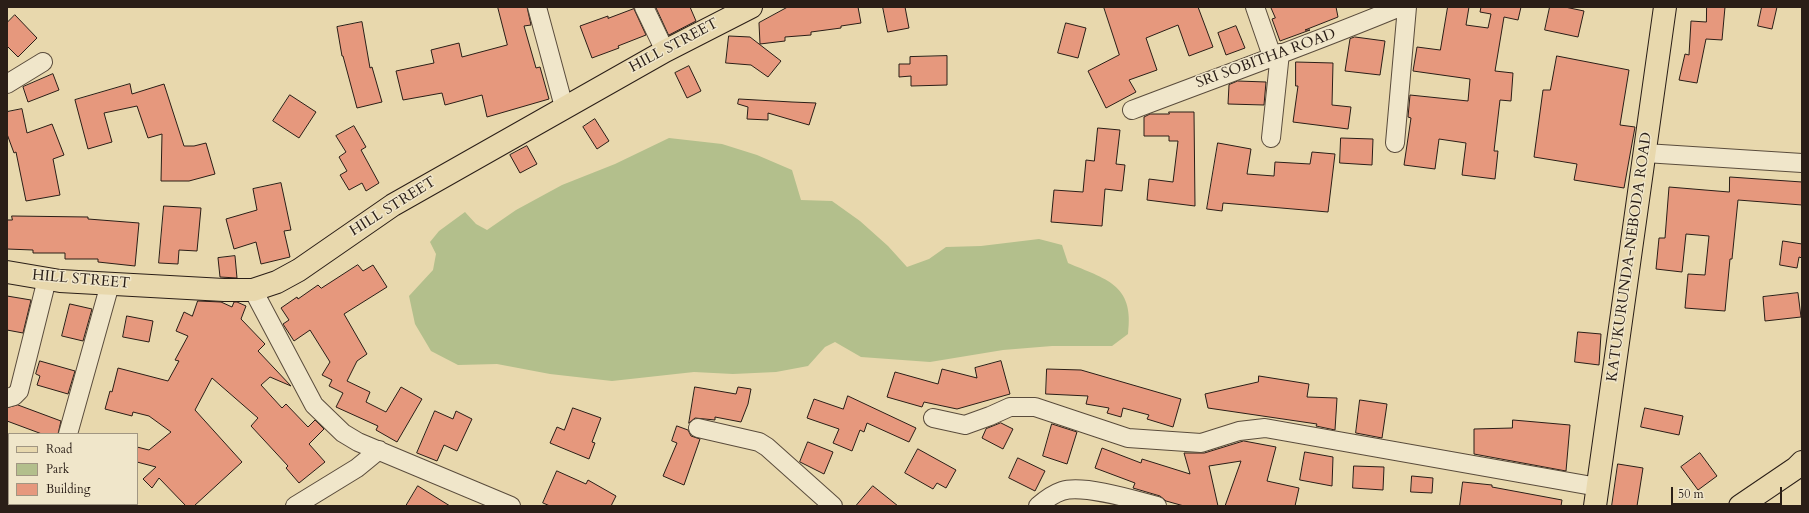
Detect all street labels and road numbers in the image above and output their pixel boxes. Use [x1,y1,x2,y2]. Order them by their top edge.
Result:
street label: HILL STREET [626,15,722,77]
street label: SRI SOBITHA ROAD [1194,25,1338,93]
street label: KATUKURUNDA-NEBODA ROAD [1604,131,1656,383]
street label: HILL STREET [347,173,439,241]
street label: HILL STREET [31,267,131,293]

